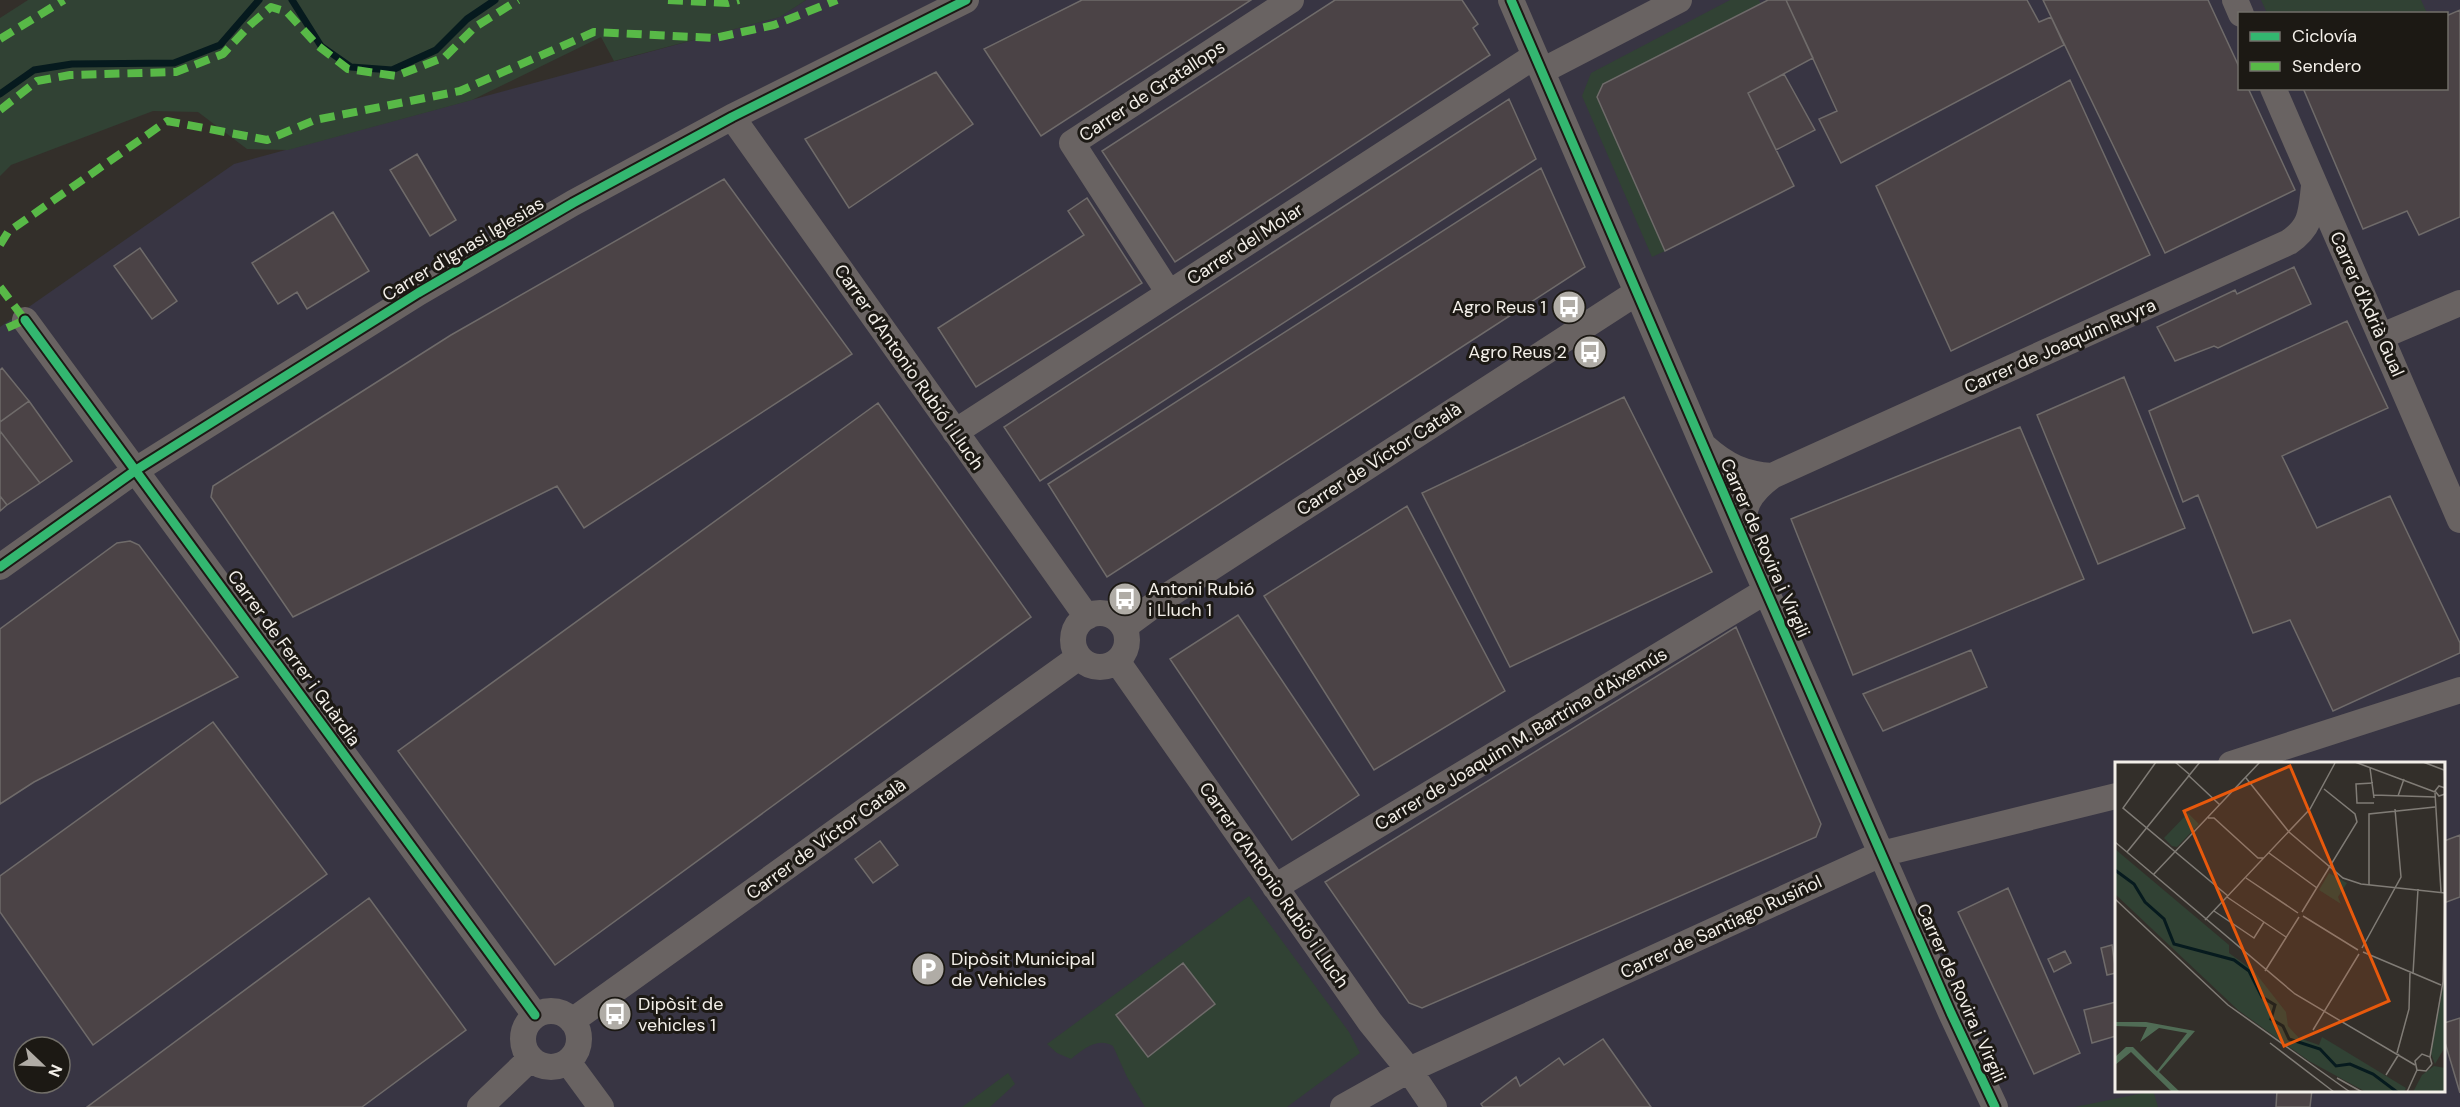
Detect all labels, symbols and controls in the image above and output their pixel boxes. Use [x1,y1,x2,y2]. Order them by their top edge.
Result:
legend [2238,12,2448,90]
text: Ciclovía [2292,24,2357,48]
street label: Carrer de Gratallops [1074,35,1230,147]
text: Sendero [2292,54,2362,78]
street label: Carrer d'Ignasi Iglesias [378,191,548,307]
street label: Carrer del Molar [1182,197,1308,291]
street label: Carrer d'Adrià Gual [2324,228,2410,380]
street label: Carrer d'Antonio Rubió i Lluch [829,259,989,475]
bus stop icon: Agro Reus 1 [1551,289,1587,325]
street label: Carrer de Joaquim Ruyra [1960,293,2160,399]
place label: Agro Reus 1 [1452,295,1546,319]
bus stop icon: Agro Reus 2 [1572,334,1608,370]
place label: Agro Reus 2 [1468,340,1567,364]
street label: Carrer de Víctor Català [1292,397,1466,521]
street label: Carrer de Rovira i Virgili [1715,455,1815,641]
street label: Carrer de Ferrer i Guàrdia [222,565,366,751]
place label: Antoni Rubió i Lluch 1 [1148,577,1254,622]
bus stop icon: Antoni Rubió i Lluch 1 [1107,581,1143,617]
street label: Carrer de Joaquim M. Bartrina d'Aixemús [1370,642,1672,836]
inset map [2115,762,2445,1092]
street label: Carrer de Víctor Català [741,773,911,905]
street label: Carrer d'Antonio Rubió i Lluch [1194,777,1354,993]
street label: Carrer de Santiago Rusiñol [1616,870,1826,984]
street label: Carrer de Rovira i Virgili [1911,900,2011,1086]
place label: Dipòsit Municipal de Vehicles [951,947,1095,992]
parking icon: Dipòsit Municipal de Vehicles [910,951,946,987]
place label: Dipòsit de vehicles 1 [638,992,723,1037]
bus stop icon: Dipòsit de vehicles 1 [597,996,633,1032]
north arrow [12,1035,72,1095]
text: N [43,1061,67,1080]

